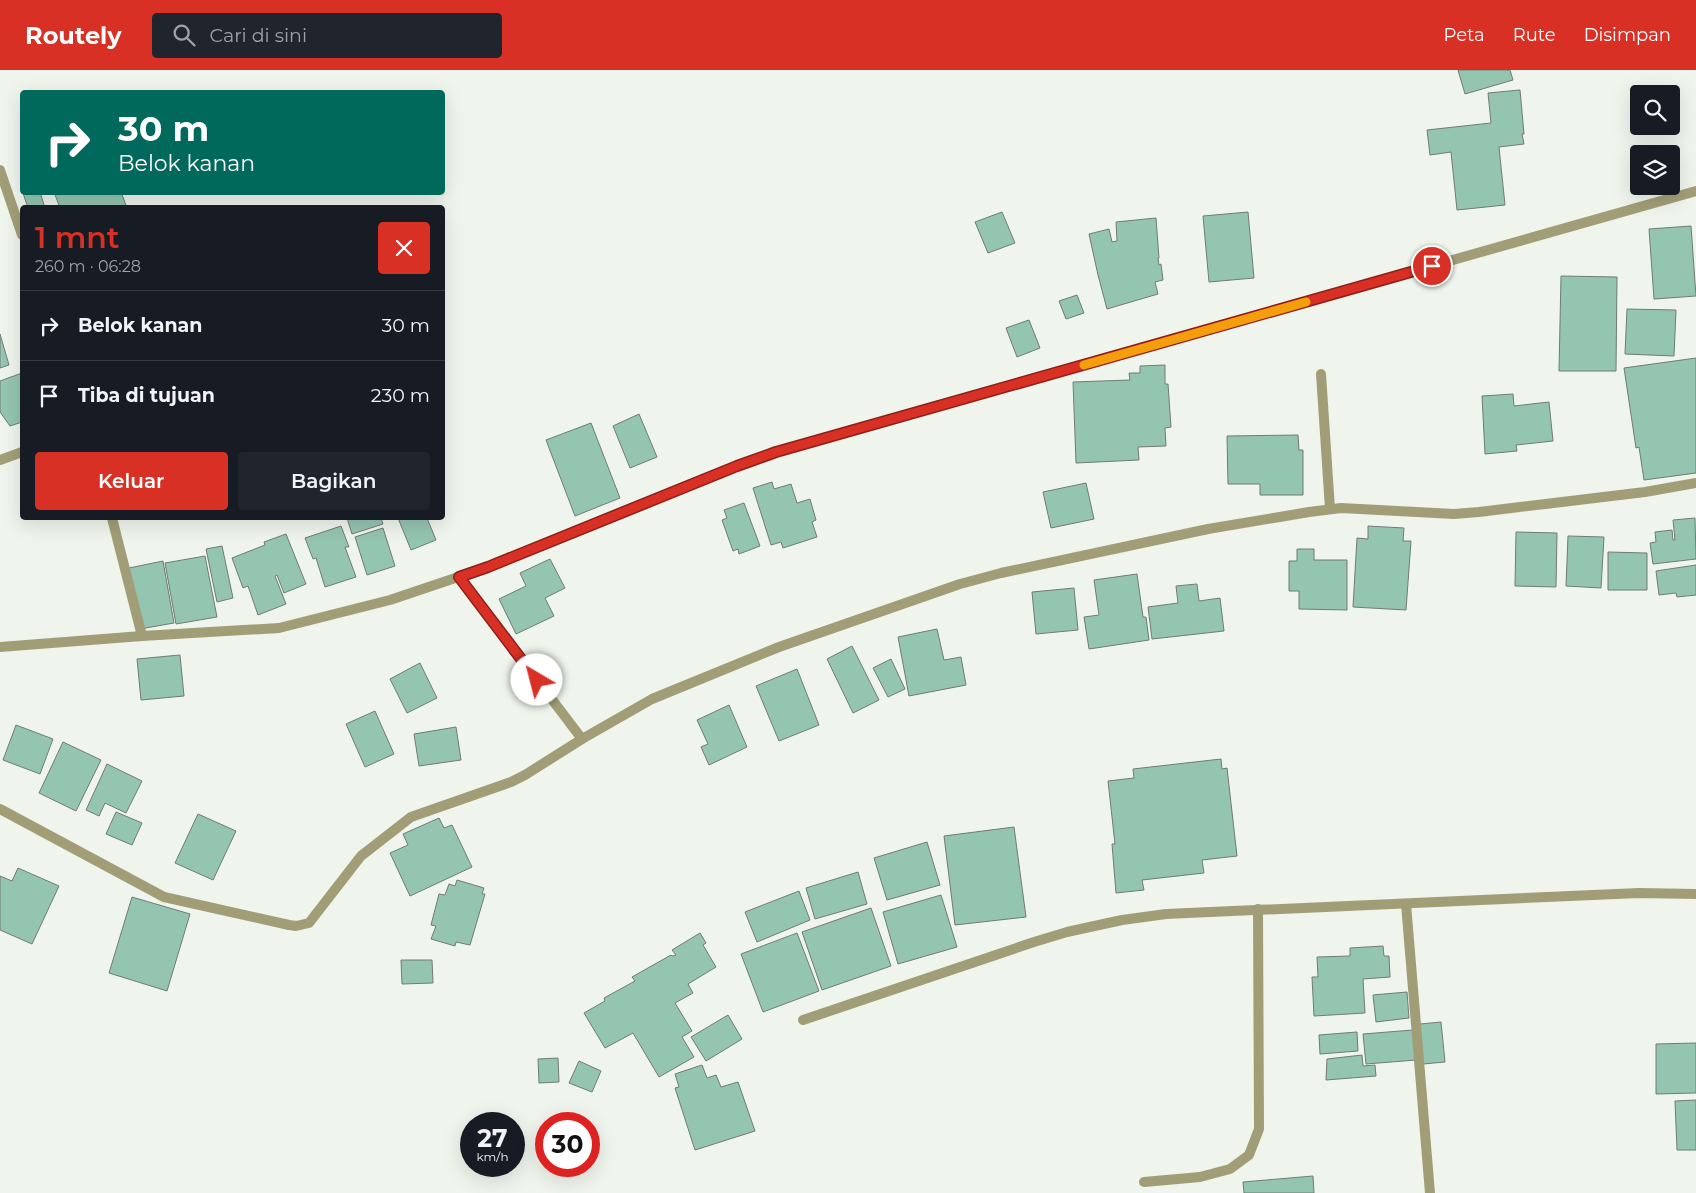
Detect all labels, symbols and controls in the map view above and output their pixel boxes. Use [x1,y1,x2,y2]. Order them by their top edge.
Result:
search box [152,13,502,58]
text: Routely [25,21,122,50]
icon: search [170,21,198,49]
text: Cari di sini [210,24,307,47]
text: Peta [1444,24,1485,46]
text: Rute [1513,24,1556,46]
text: Disimpan [1584,24,1671,46]
map controls [1630,85,1680,195]
button: search [1630,85,1680,135]
text: 30 m [118,107,209,150]
icon: right [35,110,100,175]
button: layers [1630,145,1680,195]
text: Belok kanan [118,150,255,177]
text: 1 mnt [35,219,120,256]
button: close [378,222,430,274]
pin [1411,245,1453,287]
icon: arrive [1418,252,1446,280]
text: 260 m · 06:28 [35,257,141,276]
icon: right [35,312,63,340]
text: Belok kanan [78,314,202,337]
text: 30 m [382,314,430,337]
icon: arrive [35,382,63,410]
text: Tiba di tujuan [78,384,215,407]
text: 230 m [371,384,430,407]
button: Keluar [35,452,228,510]
button: Bagikan [238,452,430,510]
position arrow [510,653,562,705]
speed limit sign: 30 [535,1112,600,1177]
text: 27 [477,1123,508,1153]
text: km/h [476,1149,509,1164]

